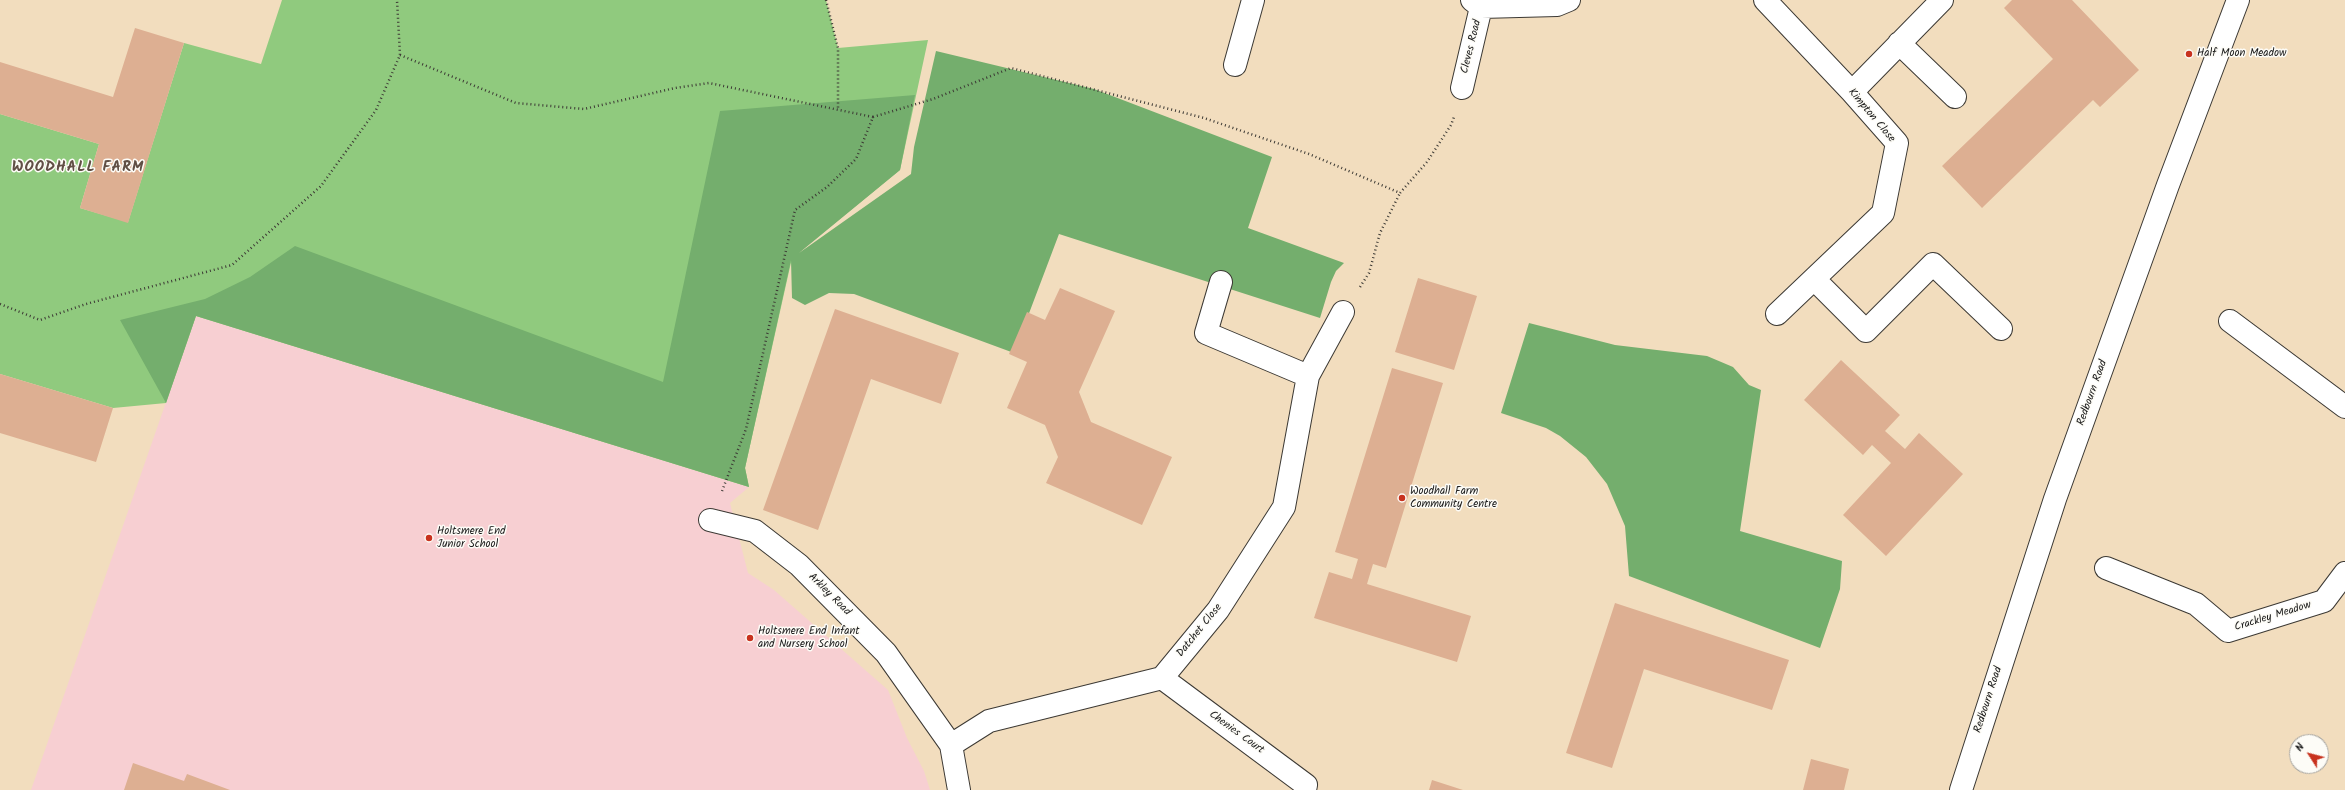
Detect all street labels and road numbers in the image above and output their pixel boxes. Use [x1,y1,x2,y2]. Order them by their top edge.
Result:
street label: Cleves Road [1459,19,1485,75]
street label: Kimpton Close [1845,86,1897,146]
street label: Redbourn Road [2075,358,2111,428]
street label: Arkley Road [805,571,853,619]
street label: Crackley Meadow [2233,599,2313,635]
street label: Datchet Close [1174,602,1226,660]
street label: Redbourn Road [1972,665,2006,735]
street label: Chenies Court [1206,709,1266,757]

